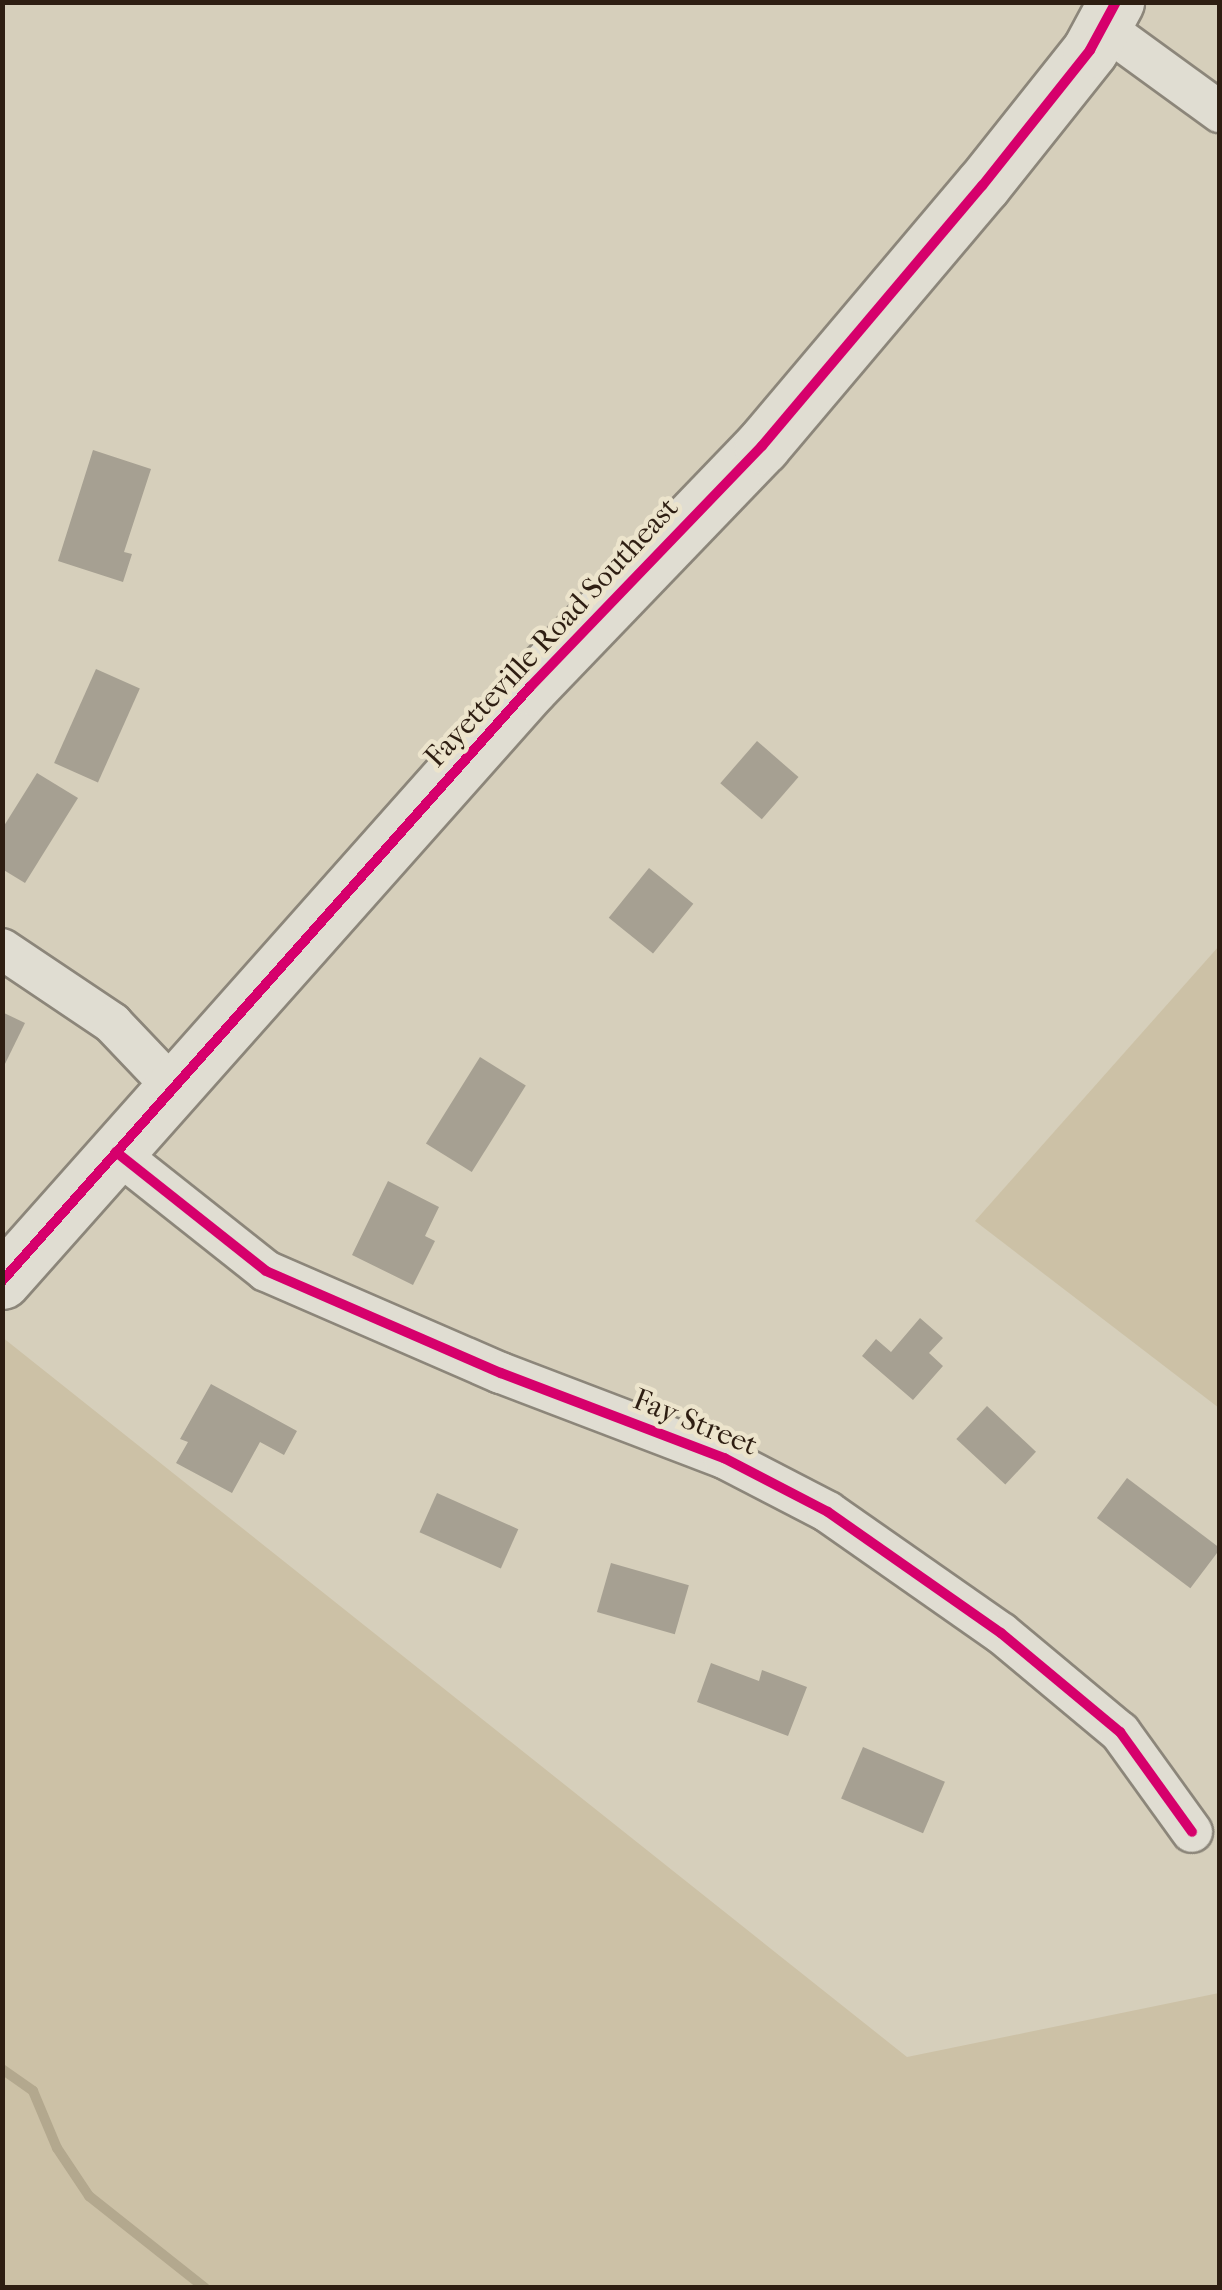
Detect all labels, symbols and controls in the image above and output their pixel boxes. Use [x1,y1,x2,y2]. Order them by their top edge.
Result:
street label: Fayetteville Road Southeast [418,491,686,775]
street label: Fay Street [628,1382,762,1464]

